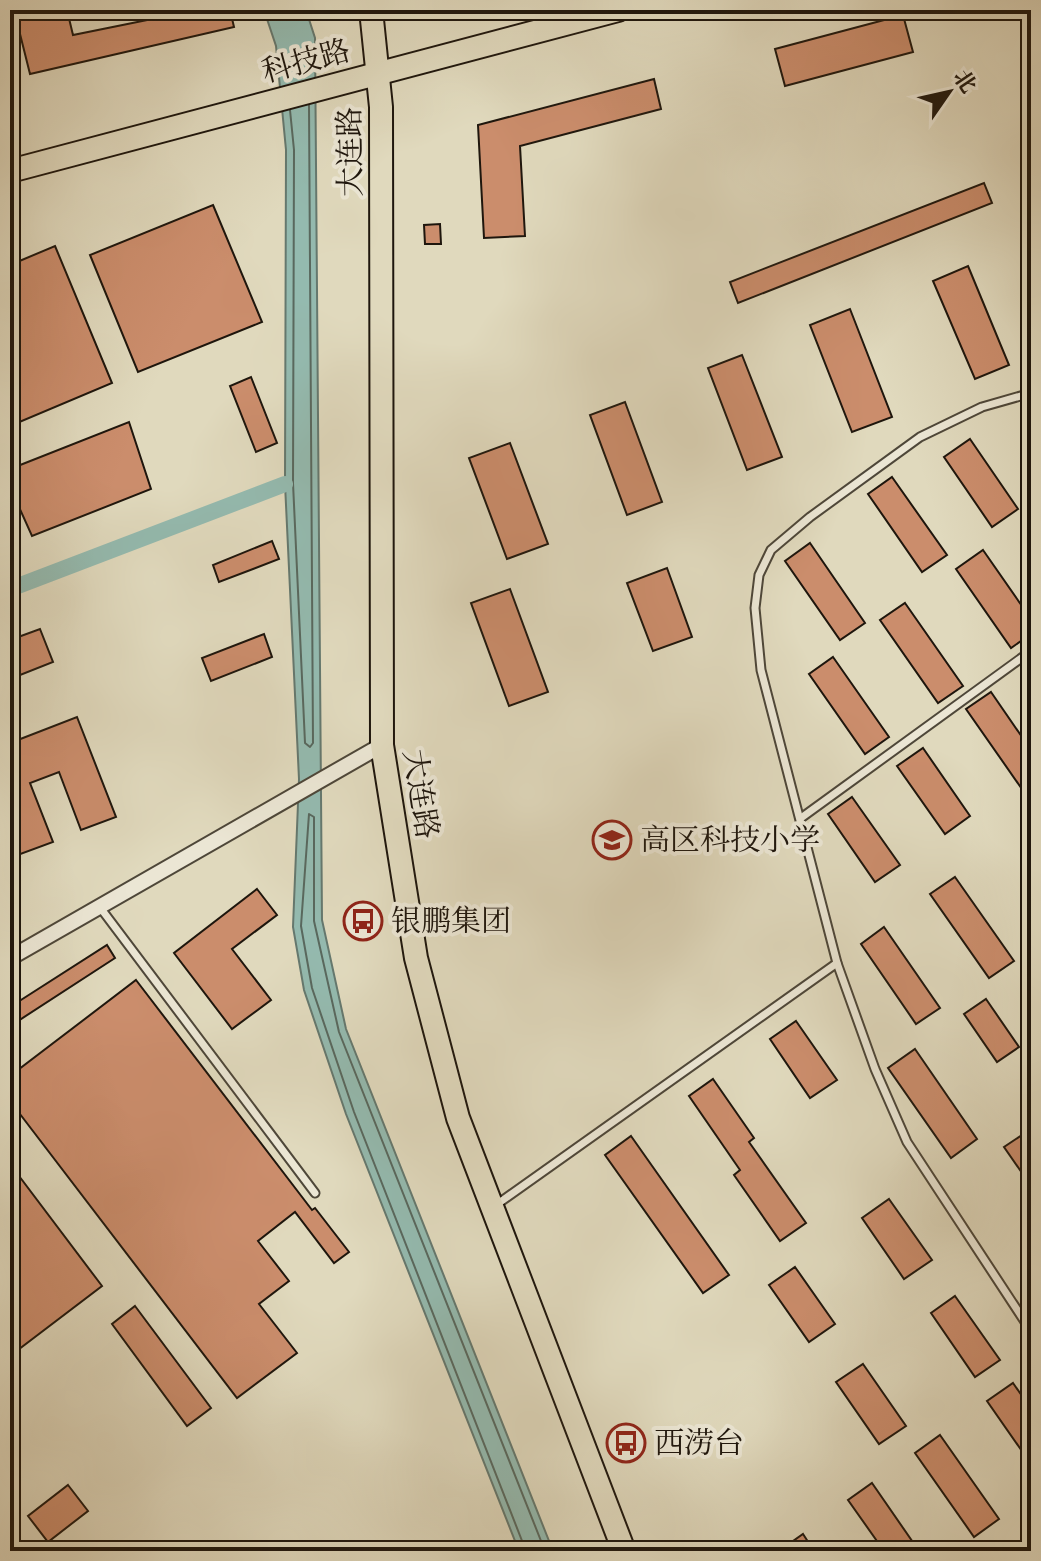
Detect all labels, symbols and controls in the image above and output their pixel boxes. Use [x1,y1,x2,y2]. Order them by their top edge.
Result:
street label: 科技路 [258,32,354,91]
north arrow [909,52,989,132]
text: 北 [947,64,983,98]
street label: 大连路 [331,107,370,197]
street label: 大连路 [395,747,446,841]
school or university icon: 高区科技小学 [591,819,633,861]
place label: 高区科技小学 [640,822,820,859]
bus stop icon: 银鹏集团 [342,900,384,942]
place label: 银鹏集团 [391,903,511,940]
bus stop icon: 西涝台 [605,1422,647,1464]
place label: 西涝台 [654,1425,744,1462]

